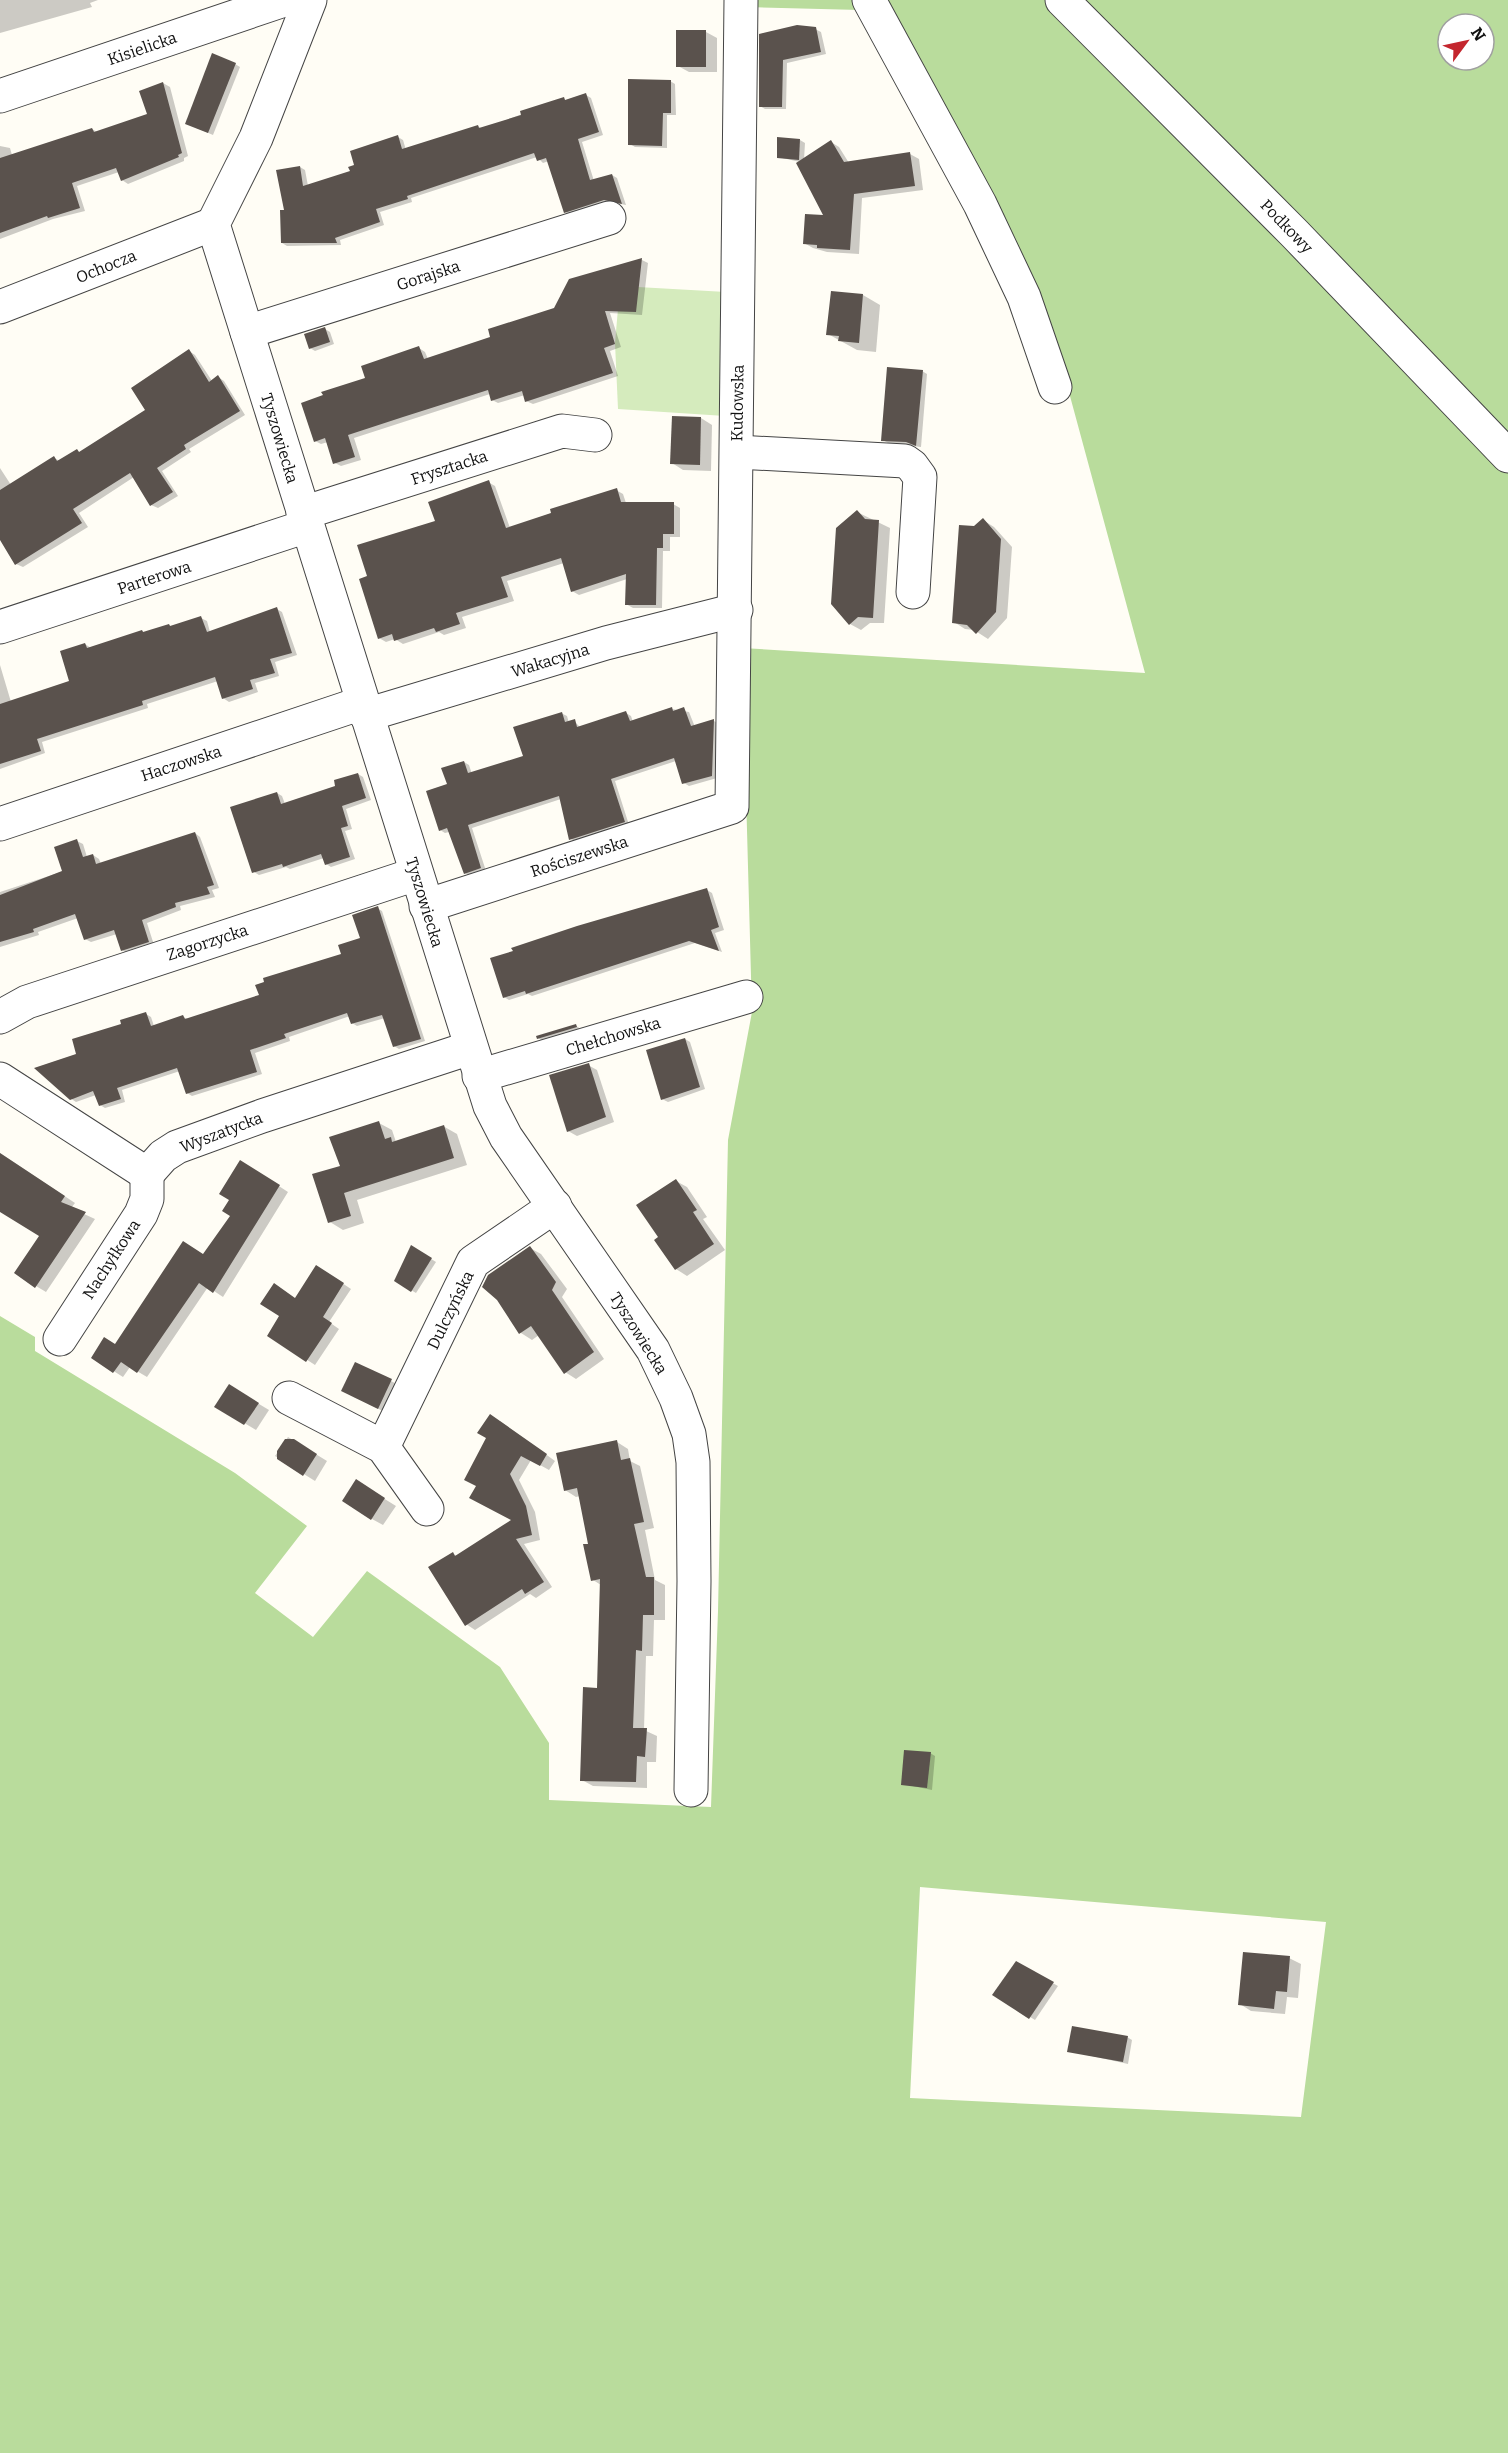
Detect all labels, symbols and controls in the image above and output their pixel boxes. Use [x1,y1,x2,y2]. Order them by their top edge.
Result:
north arrow [1436,12,1496,72]
text: N [1467,24,1489,44]
street label: Kisielicka [105,28,179,69]
street label: Podkowy [1257,196,1317,257]
street label: Ochocza [73,246,139,287]
street label: Gorajska [394,256,463,295]
street label: Kudowska [727,364,748,441]
street label: Tyszowiecka [257,391,302,486]
street label: Frysztacka [409,446,490,489]
street label: Parterowa [115,557,194,598]
street label: Wakacyjna [509,640,592,681]
street label: Haczowska [139,741,224,785]
street label: Rościszewska [528,832,630,881]
street label: Tyszowiecka [402,855,447,950]
street label: Zagorzycka [164,920,250,965]
street label: Chełchowska [563,1013,663,1060]
street label: Wyszatycka [177,1108,265,1157]
street label: Nachyłkowa [79,1216,144,1303]
street label: Dulczyńska [423,1268,478,1353]
street label: Tyszowiecka [606,1289,671,1378]

